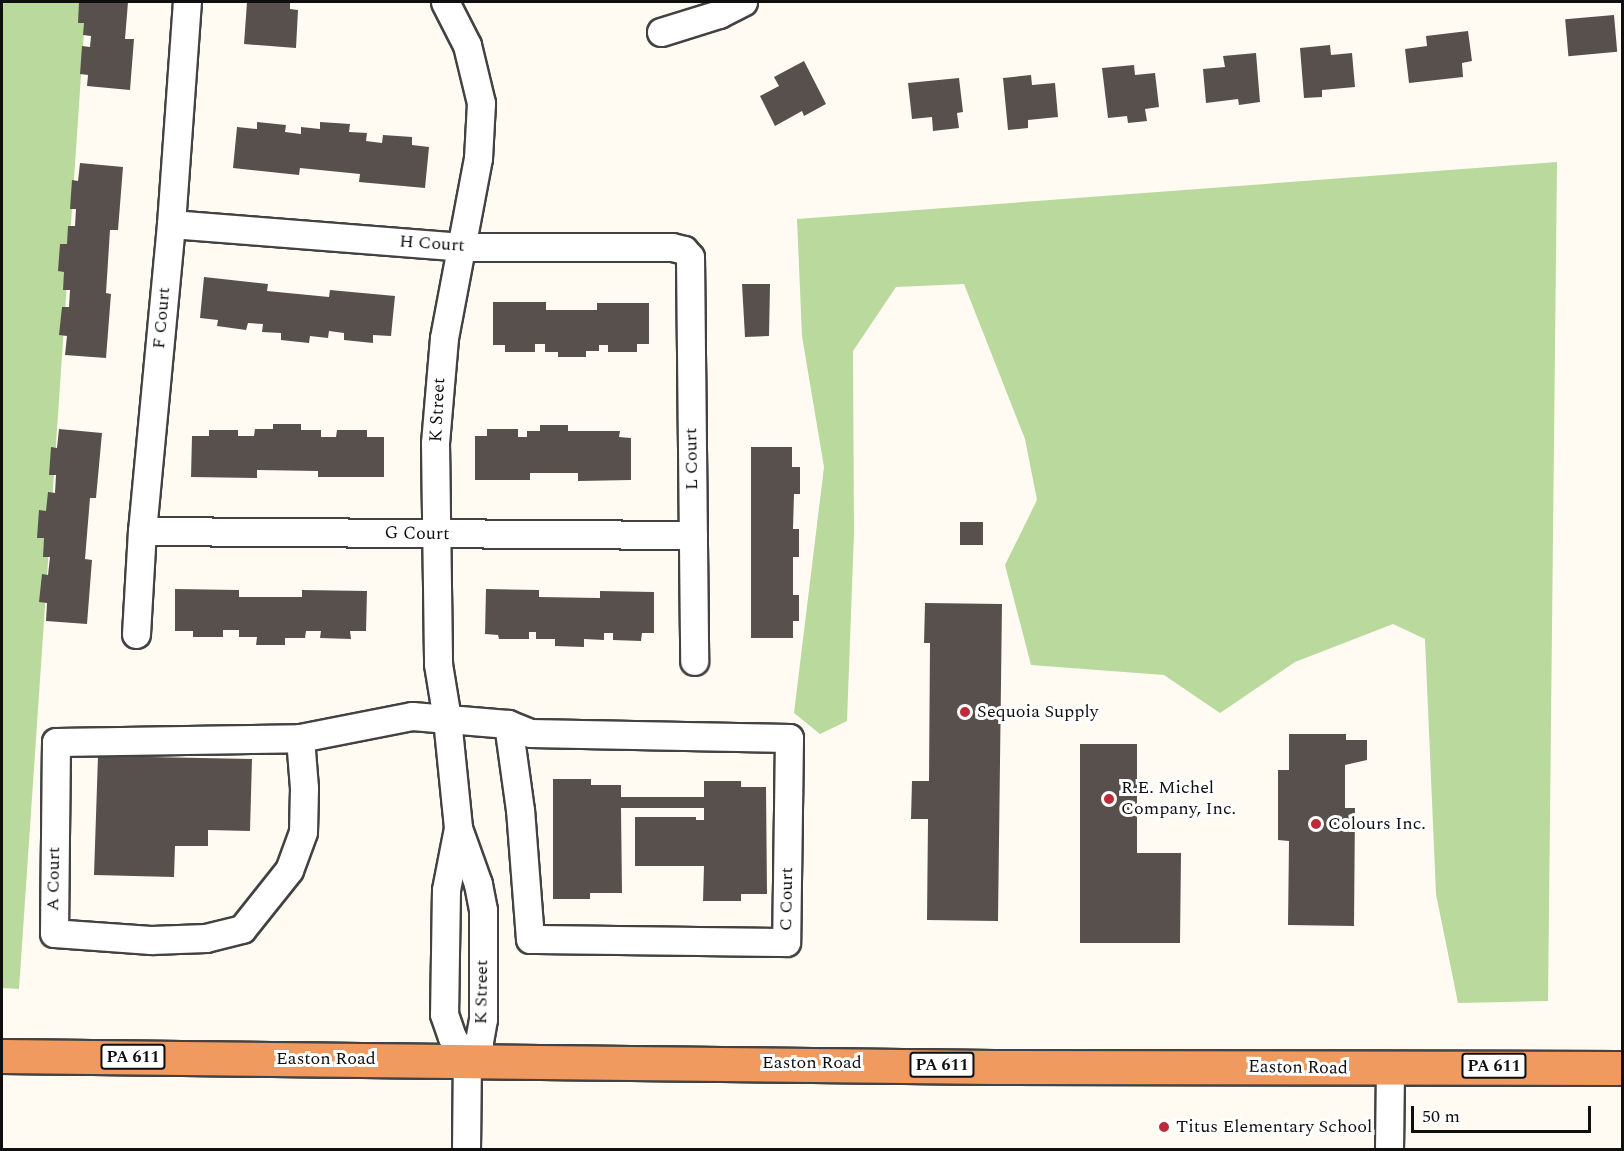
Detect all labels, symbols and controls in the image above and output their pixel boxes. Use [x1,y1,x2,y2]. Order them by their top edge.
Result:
street label: H Court [399,231,465,257]
street label: F Court [149,286,175,350]
street label: K Street [426,377,450,443]
street label: L Court [681,428,703,490]
street label: G Court [384,523,450,545]
place label: Sequoia Supply [977,701,1098,723]
marker: Sequoia Supply [958,705,972,719]
place label: R.E. Michel Company, Inc. [1121,778,1236,820]
marker: R.E. Michel Company, Inc. [1102,792,1116,806]
place label: Colours Inc. [1328,813,1426,835]
marker: Colours Inc. [1309,817,1323,831]
street label: A Court [43,847,65,911]
street label: C Court [776,867,798,931]
street label: K Street [471,959,493,1025]
road number: PA 611 [100,1044,166,1070]
street label: Easton Road [276,1048,376,1070]
street label: Easton Road [762,1052,862,1074]
road number: PA 611 [909,1052,975,1078]
road number: PA 611 [1461,1053,1527,1079]
street label: Easton Road [1248,1056,1348,1080]
scale bar [1414,1094,1594,1132]
text: 50 m [1422,1103,1460,1130]
place label: Titus Elementary School [1176,1116,1372,1138]
marker: Titus Elementary School [1157,1120,1171,1134]

